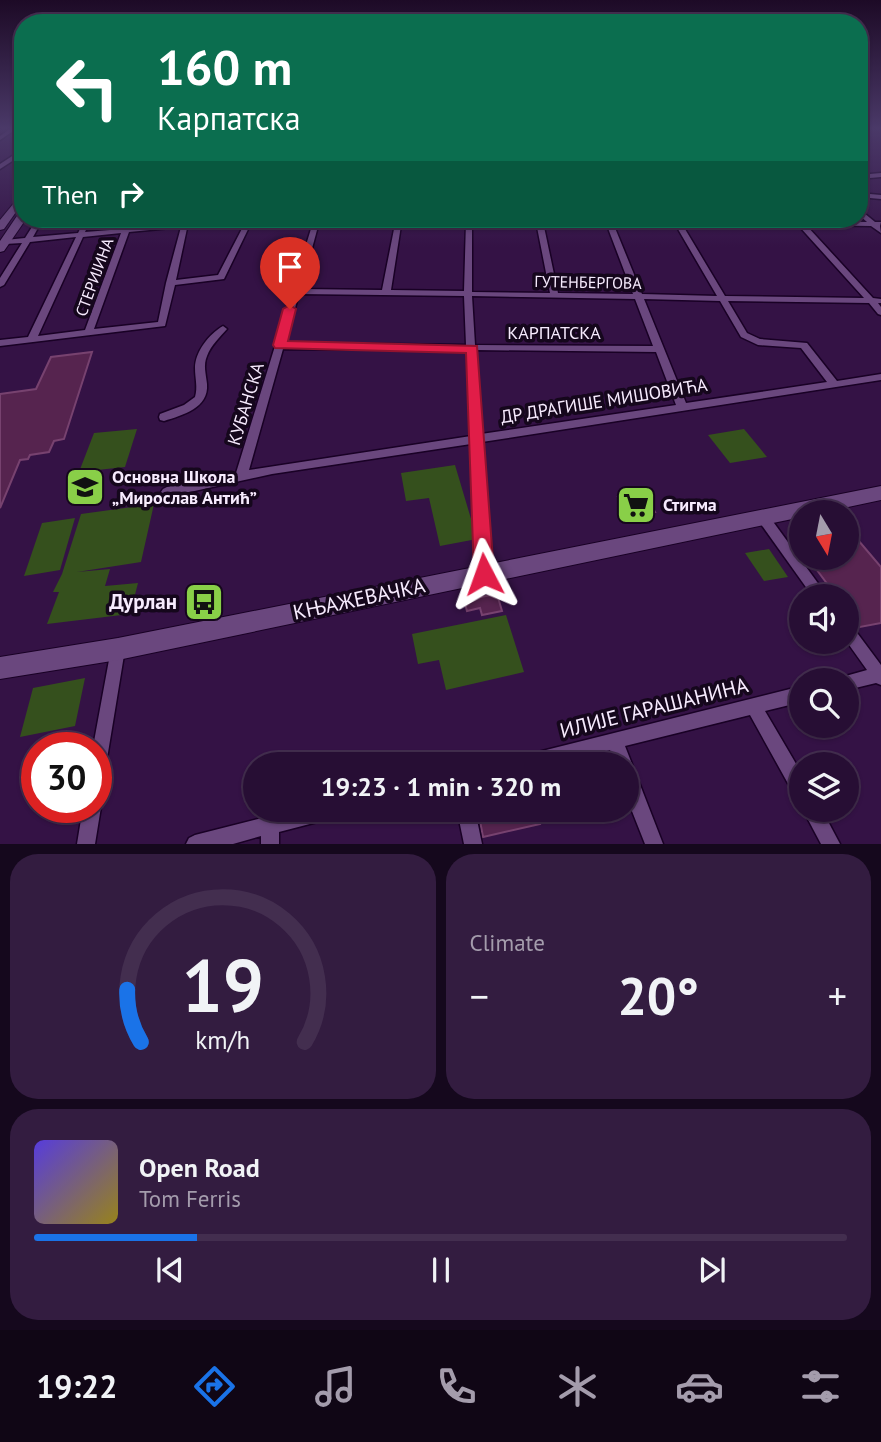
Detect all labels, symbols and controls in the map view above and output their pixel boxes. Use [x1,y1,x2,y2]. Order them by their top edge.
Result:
text: 160 m [157,35,292,99]
icon: left [42,42,133,133]
text: Карпатска [157,97,301,139]
icon: right [112,175,150,213]
text: Then [42,178,98,211]
street label: СТЕРИЈИНА [71,234,118,319]
pin [260,237,320,309]
icon: arrive [271,248,309,286]
street label: ГУТЕНБЕРГОВА [534,271,642,293]
street label: КАРПАТСКА [507,321,601,344]
street label: КУБАНСКА [222,359,269,448]
street label: ДР ДРАГИШЕ МИШОВИЋА [499,373,709,428]
place label: Основна Школа „Мирослав Антић” [112,465,257,509]
school or university icon: Основна Школа „Мирослав Антић” [64,466,106,508]
supermarket icon: Стигма [615,484,657,526]
place label: Стигма [663,493,717,516]
north arrow [789,500,859,570]
map controls [789,500,859,822]
position arrow [447,537,521,611]
street label: КЊАЖЕВАЧКА [290,571,428,626]
bus stop icon: Дурлан [183,581,225,623]
button: sound [789,584,859,654]
place label: Дурлан [109,588,177,615]
button: search [789,668,859,738]
street label: ИЛИЈЕ ГАРАШАНИНА [557,671,751,744]
speed limit sign: 30 [21,732,112,823]
button: layers [789,752,859,822]
text: 19:23 · 1 min · 320 m [321,770,561,803]
text: Climate [470,928,545,957]
text: 19 [181,939,264,1033]
text: 20° [617,962,699,1029]
text: − [470,971,489,1020]
text: + [828,971,847,1020]
text: km/h [195,1024,250,1056]
text: Open Road [139,1151,260,1184]
text: Tom Ferris [139,1184,241,1213]
icon: previous [151,1251,189,1289]
icon: pause [422,1251,460,1289]
icon: next [693,1251,731,1289]
icon: directions [190,1362,239,1411]
icon: music [311,1362,360,1411]
icon: phone [432,1362,481,1411]
icon: climate [553,1362,602,1411]
icon: car [675,1362,724,1411]
icon: filters [796,1362,845,1411]
text: 19:22 [36,1365,117,1407]

